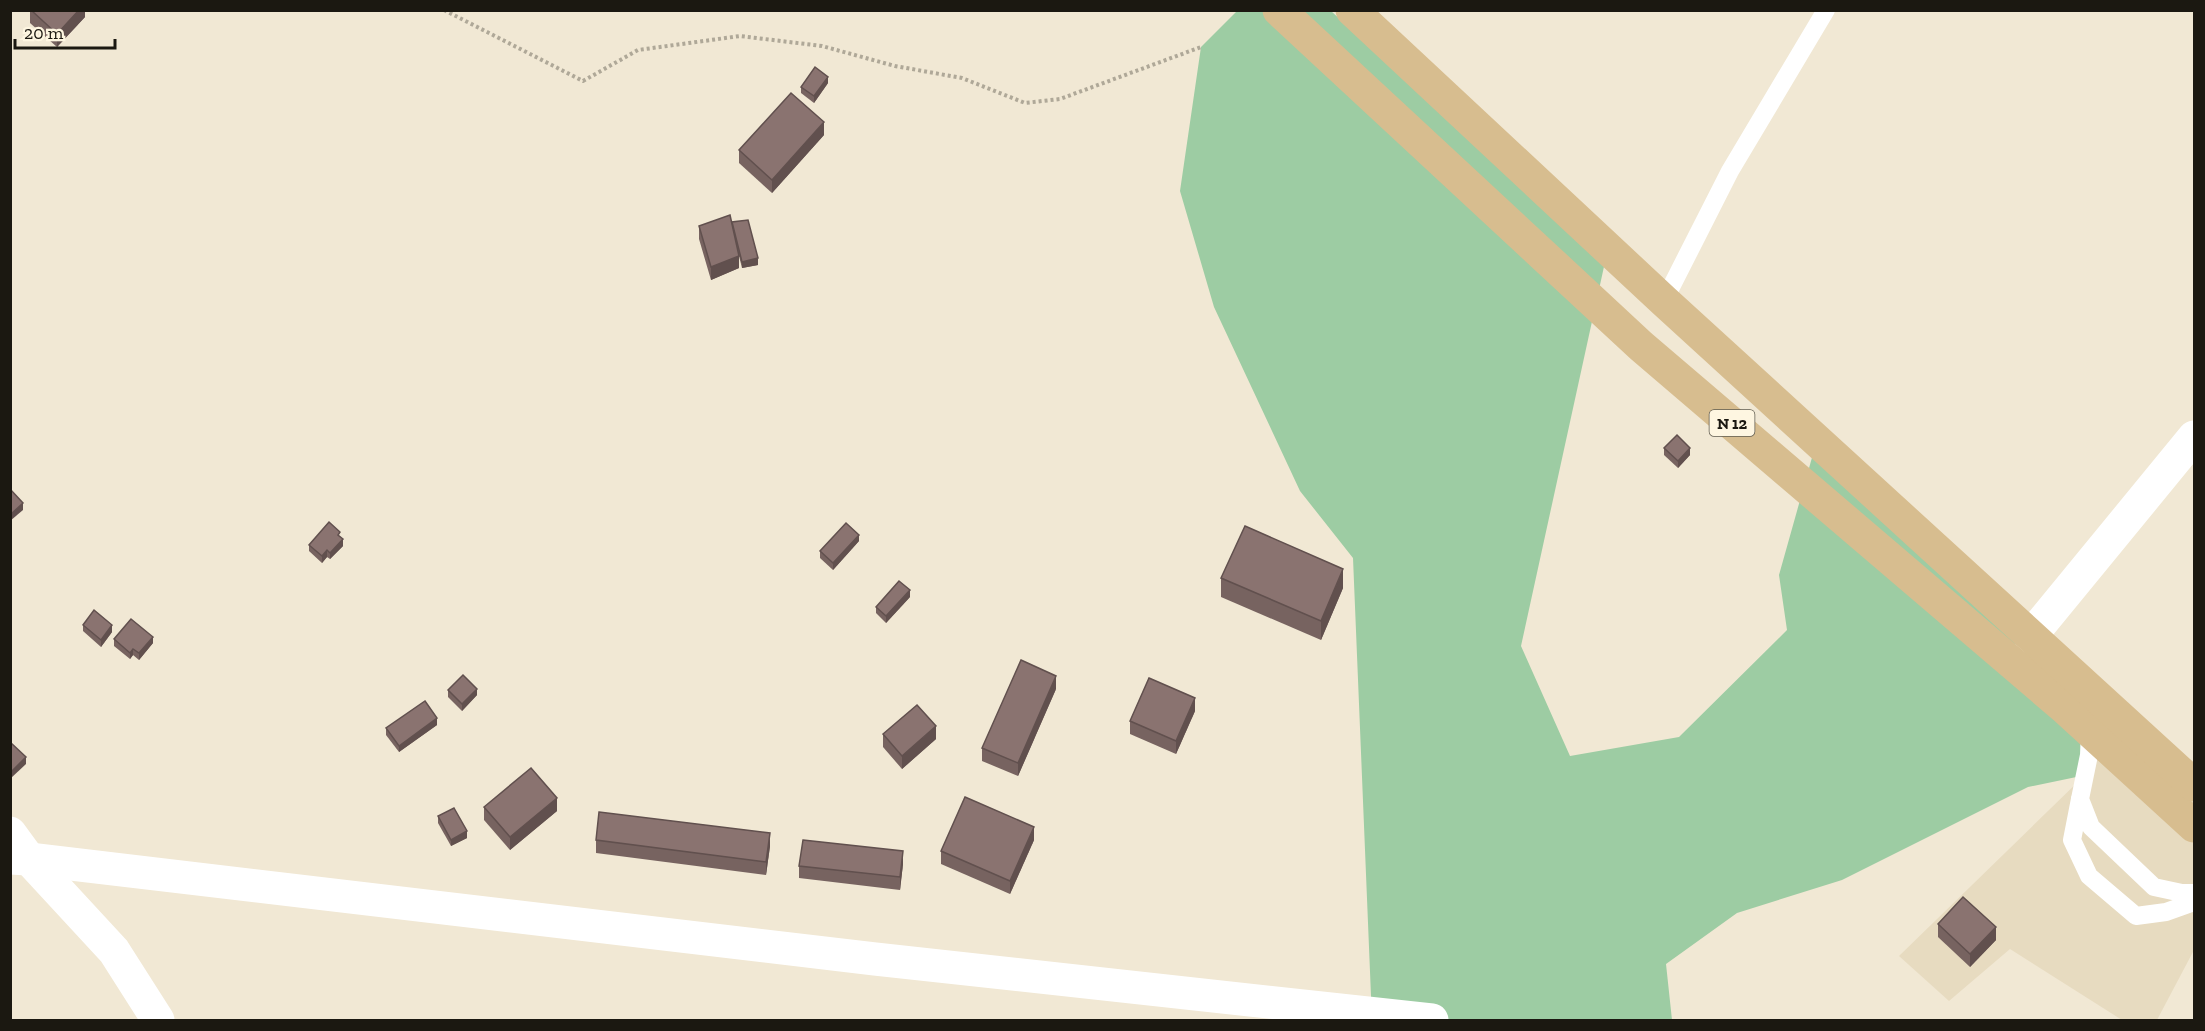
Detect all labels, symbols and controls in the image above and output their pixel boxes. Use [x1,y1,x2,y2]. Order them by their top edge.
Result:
scale bar [15,12,116,50]
text: 20 m [24,22,64,44]
road number: N 12 [1710,410,1754,436]

